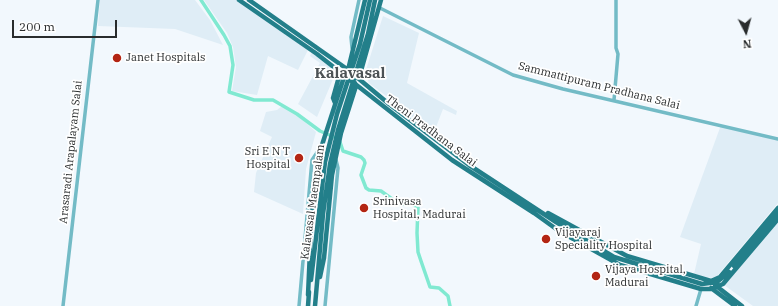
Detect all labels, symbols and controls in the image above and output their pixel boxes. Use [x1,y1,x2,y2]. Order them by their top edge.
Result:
scale bar [14,12,119,38]
north arrow [726,12,766,52]
text: 200 m [19,19,55,34]
text: N [742,37,752,51]
place label: Janet Hospitals [126,51,205,65]
marker: Janet Hospitals [111,52,123,64]
street label: Sammattipuram Pradhana Salai [517,60,681,112]
district label: Kalavasal [314,65,386,83]
street label: Arasaradi Arapalayam Salai [57,80,85,224]
street label: Theni Pradhana Salai [383,92,479,170]
street label: Kalavasal Maempalam [298,143,328,261]
place label: Sri E N T Hospital [245,145,290,171]
marker: Sri E N T Hospital [293,152,305,164]
place label: Srinivasa Hospital, Madurai [373,195,466,221]
marker: Srinivasa Hospital, Madurai [358,202,370,214]
place label: Vijayaraj Speciality Hospital [555,226,652,252]
marker: Vijayaraj Speciality Hospital [540,233,552,245]
place label: Vijaya Hospital, Madurai [605,263,686,289]
marker: Vijaya Hospital, Madurai [590,270,602,282]

